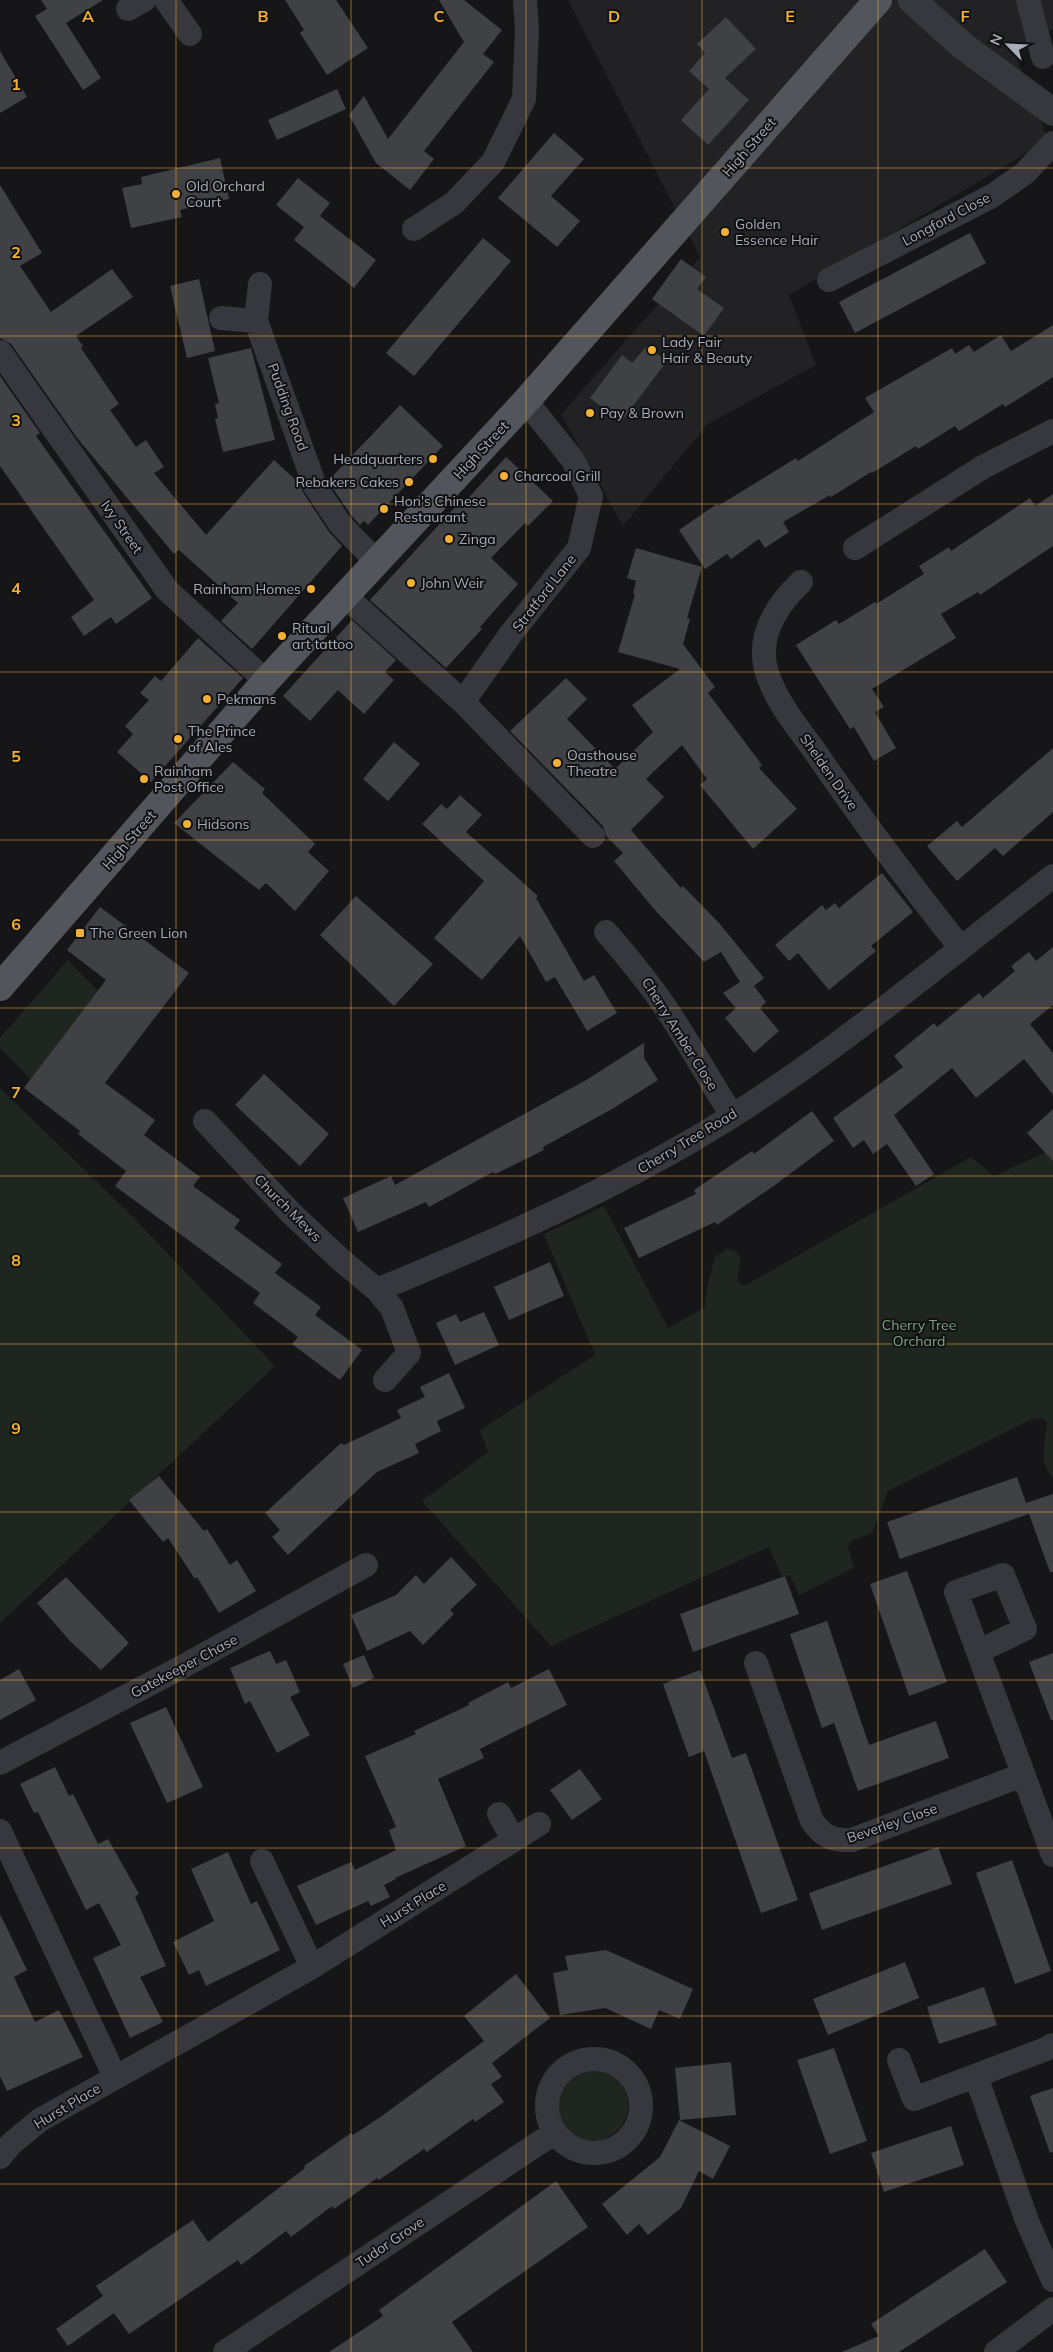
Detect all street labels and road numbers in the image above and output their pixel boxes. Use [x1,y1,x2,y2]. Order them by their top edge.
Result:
street label: High Street [718,113,780,180]
street label: Longford Close [899,188,993,250]
street label: Pudding Road [264,361,312,453]
street label: High Street [449,417,513,483]
street label: Ivy Street [97,497,147,557]
street label: Stratford Lane [508,551,580,635]
street label: Shelden Drive [796,730,862,814]
street label: High Street [98,806,160,873]
street label: Cherry Amber Close [638,974,722,1094]
street label: Cherry Tree Road [634,1104,740,1178]
street label: Church Mews [250,1170,326,1246]
street label: Gatekeeper Chase [127,1630,241,1702]
street label: Beverley Close [844,1799,940,1847]
street label: Hurst Place [377,1877,449,1931]
street label: Hurst Place [30,2079,104,2133]
street label: Tudor Grove [352,2213,428,2271]

